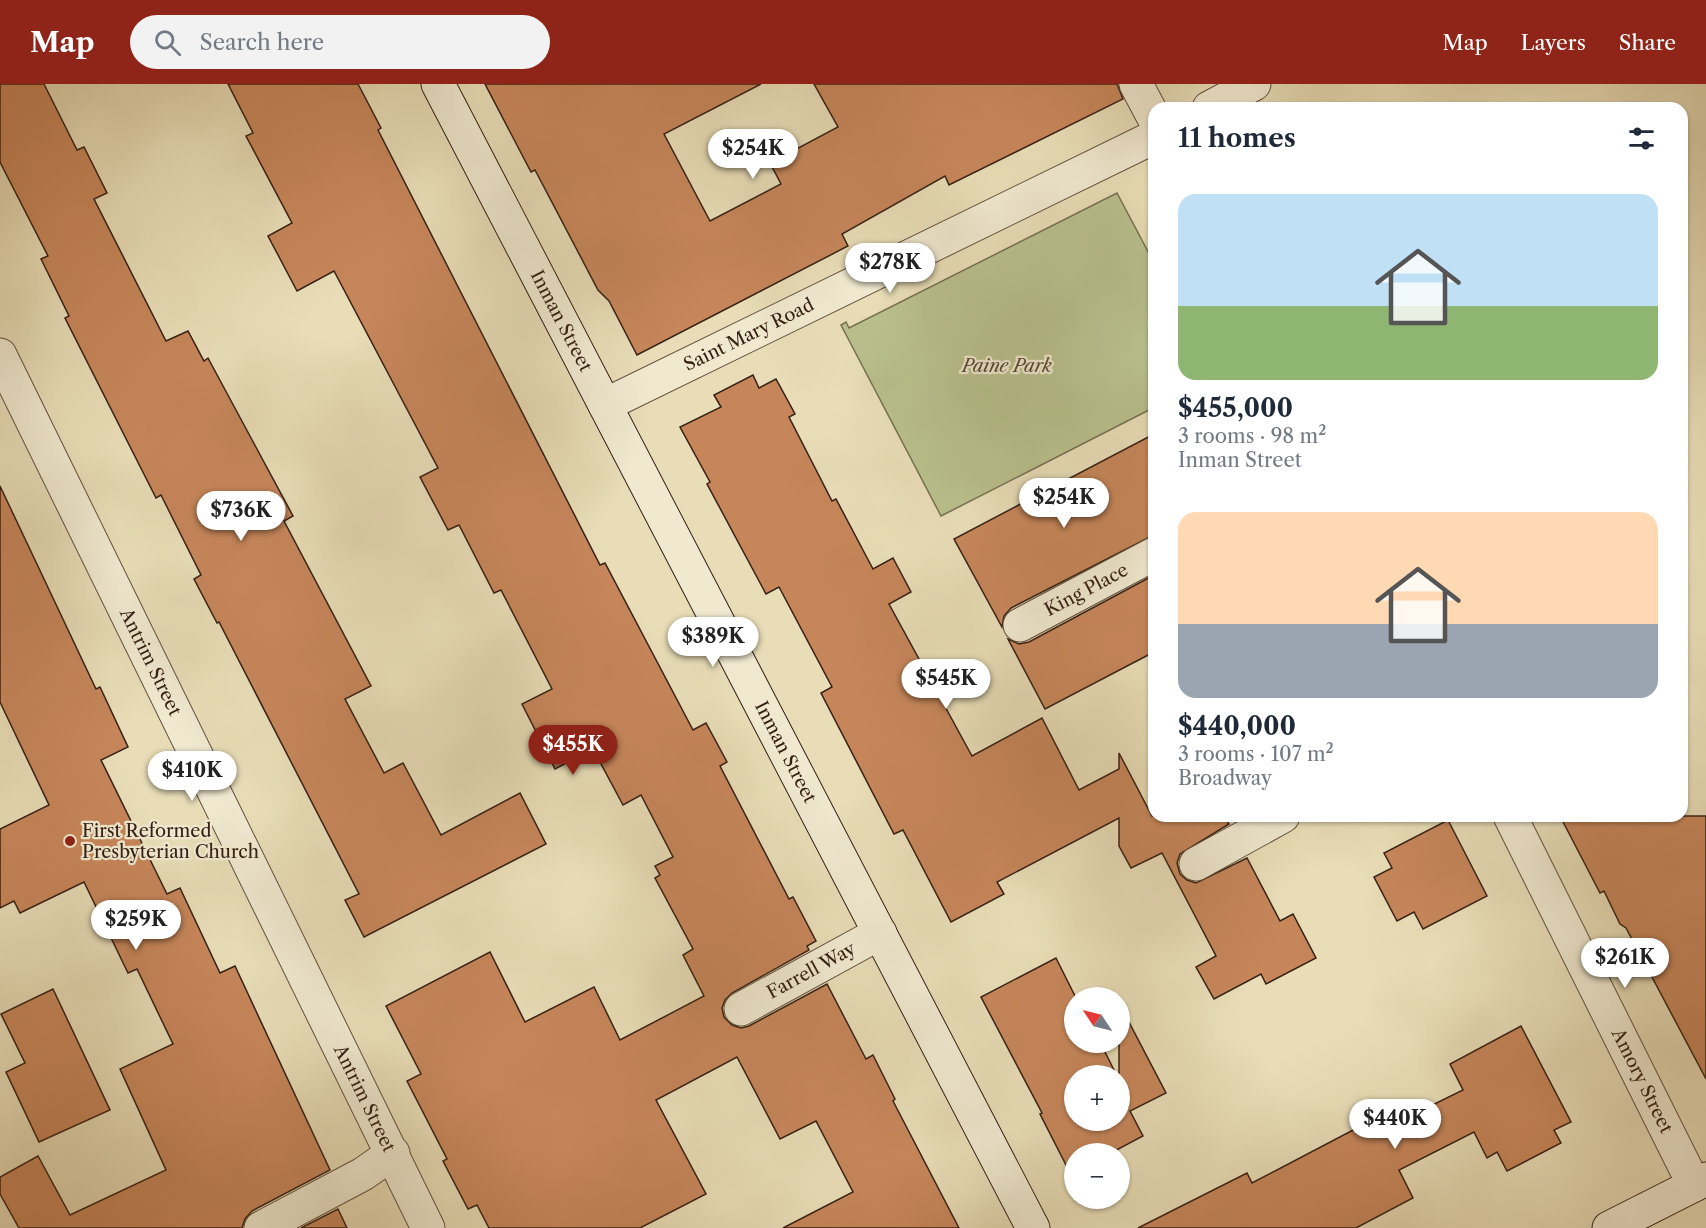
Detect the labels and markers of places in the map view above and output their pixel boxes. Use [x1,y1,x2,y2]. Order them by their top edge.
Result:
pin: $254K [711,129,795,180]
pin: $278K [848,243,932,294]
pin: $254K [1022,478,1106,529]
pin: $736K [199,491,283,542]
pin: $389K [671,617,755,668]
pin: $545K [904,659,988,710]
pin: $455K [531,725,615,776]
pin: $410K [150,751,234,802]
place label: First Reformed Presbyterian Church [82,820,259,863]
marker: First Reformed Presbyterian Church [63,834,77,848]
pin: $259K [94,900,178,951]
pin: $261K [1583,938,1667,989]
pin: $440K [1353,1099,1437,1150]

